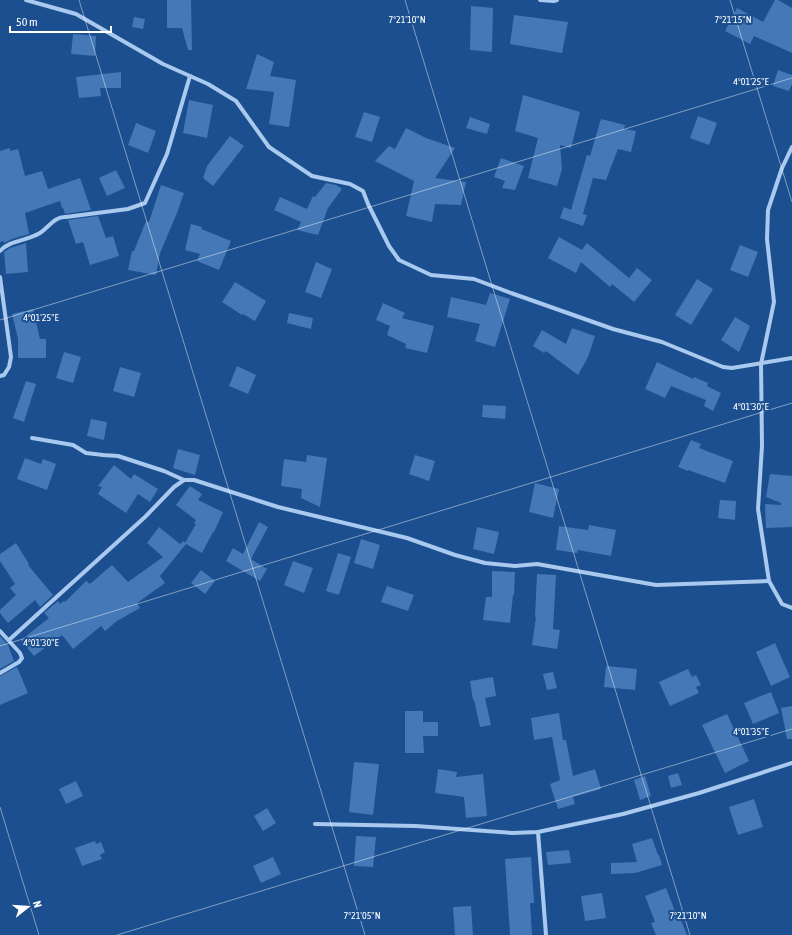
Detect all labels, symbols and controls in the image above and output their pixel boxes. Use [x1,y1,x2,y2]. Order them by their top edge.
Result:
scale bar [10,8,111,34]
text: 7°21'10"N [388,14,426,25]
text: 7°21'15"N [714,14,752,25]
text: 50 m [16,15,38,29]
text: 4°01'25"E [733,76,769,87]
text: 4°01'25"E [23,312,59,323]
text: 4°01'30"E [733,401,769,412]
text: 4°01'30"E [23,637,59,648]
text: 4°01'35"E [733,726,769,737]
north arrow [8,887,48,927]
text: N [31,899,44,909]
text: 7°21'05"N [343,910,381,921]
text: 7°21'10"N [669,910,707,921]

